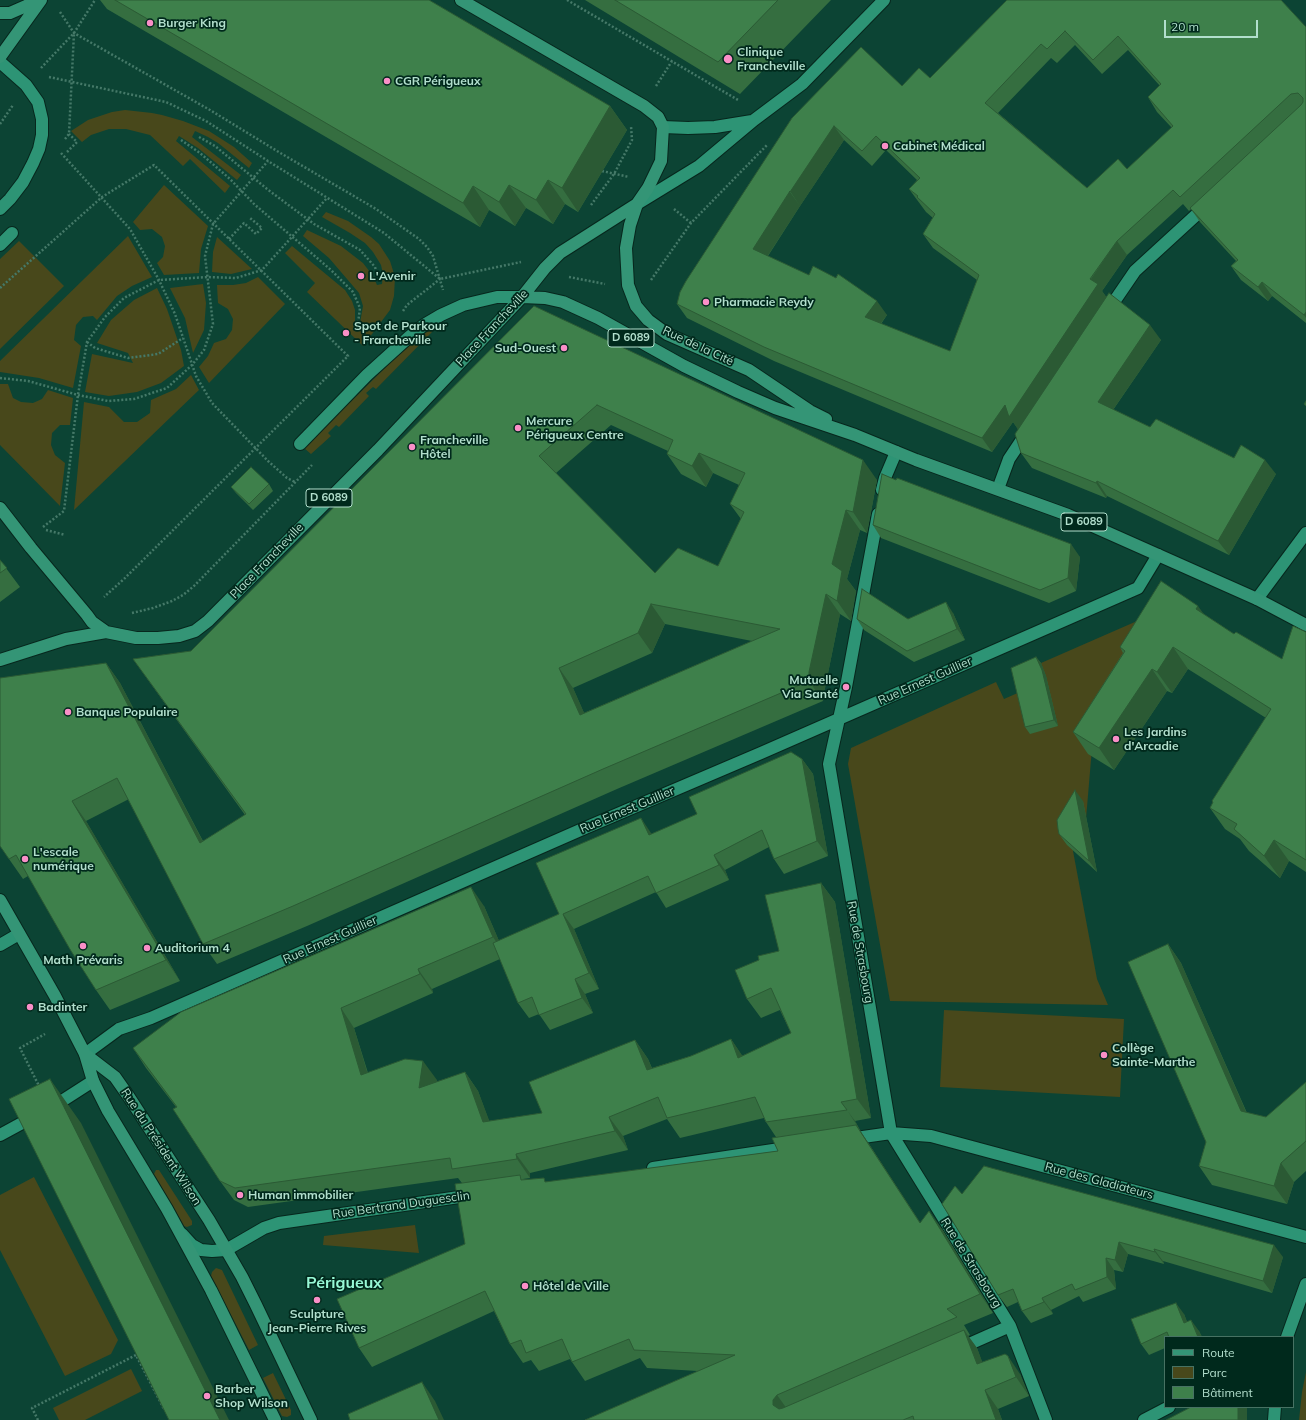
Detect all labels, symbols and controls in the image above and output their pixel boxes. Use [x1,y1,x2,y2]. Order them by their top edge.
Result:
scale bar [1166,12,1260,38]
place label: Burger King [158,16,226,30]
marker: Burger King [145,18,155,28]
text: 20 m [1171,19,1199,34]
place label: Clinique Francheville [737,45,805,73]
marker: Clinique Francheville [722,53,734,65]
place label: CGR Périgueux [395,74,481,88]
marker: CGR Périgueux [382,76,392,86]
place label: Cabinet Médical [893,139,985,153]
marker: Cabinet Médical [880,141,890,151]
place label: L'Avenir [369,269,415,283]
marker: L'Avenir [356,271,366,281]
street label: Place Francheville [453,287,531,369]
place label: Pharmacie Reydy [714,295,814,309]
marker: Pharmacie Reydy [701,297,711,307]
place label: Spot de Parkour - Francheville [354,319,447,347]
street label: Rue de la Cité [660,323,736,369]
marker: Spot de Parkour - Francheville [341,328,351,338]
road number: D 6089 [608,329,654,347]
place label: Sud-Ouest [495,341,556,355]
marker: Sud-Ouest [559,343,569,353]
place label: Mercure Périgueux Centre [526,414,624,442]
marker: Mercure Périgueux Centre [513,423,523,433]
place label: Francheville Hôtel [420,433,488,461]
marker: Francheville Hôtel [407,442,417,452]
road number: D 6089 [306,489,352,507]
road number: D 6089 [1061,513,1107,531]
street label: Place Francheville [227,520,307,602]
street label: Rue Ernest Guillier [876,654,974,708]
place label: Mutuelle Via Santé [782,673,838,701]
marker: Mutuelle Via Santé [841,682,851,692]
place label: Banque Populaire [76,705,178,719]
marker: Banque Populaire [63,707,73,717]
place label: Les Jardins d'Arcadie [1124,725,1187,753]
marker: Les Jardins d'Arcadie [1111,734,1121,744]
street label: Rue Ernest Guillier [578,784,676,836]
place label: L'escale numérique [33,845,94,873]
marker: L'escale numérique [20,854,30,864]
street label: Rue de Strasbourg [844,900,876,1004]
street label: Rue Ernest Guillier [281,913,379,967]
marker: Math Prévaris [78,941,88,951]
place label: Auditorium 4 [155,941,230,955]
marker: Auditorium 4 [142,943,152,953]
place label: Math Prévaris [43,953,123,967]
place label: Badinter [38,1000,87,1014]
marker: Badinter [25,1002,35,1012]
place label: Collège Sainte-Marthe [1112,1041,1195,1069]
marker: Collège Sainte-Marthe [1099,1050,1109,1060]
street label: Rue du Président Wilson [118,1086,204,1208]
street label: Rue des Gladiateurs [1043,1160,1155,1202]
place label: Human immobilier [248,1188,353,1202]
street label: Rue Bertrand Duguesclin [331,1188,471,1222]
marker: Human immobilier [235,1190,245,1200]
street label: Rue de Strasbourg [938,1215,1004,1311]
district label: Périgueux [306,1273,382,1293]
place label: Hôtel de Ville [533,1279,609,1293]
marker: Hôtel de Ville [520,1281,530,1291]
marker: Sculpture Jean-Pierre Rives [312,1295,322,1305]
place label: Sculpture Jean-Pierre Rives [268,1307,366,1335]
legend [1164,1336,1294,1408]
text: Route [1202,1345,1235,1360]
text: Parc [1202,1365,1227,1380]
place label: Barber Shop Wilson [215,1382,288,1410]
text: Bâtiment [1202,1385,1253,1400]
marker: Barber Shop Wilson [202,1391,212,1401]

